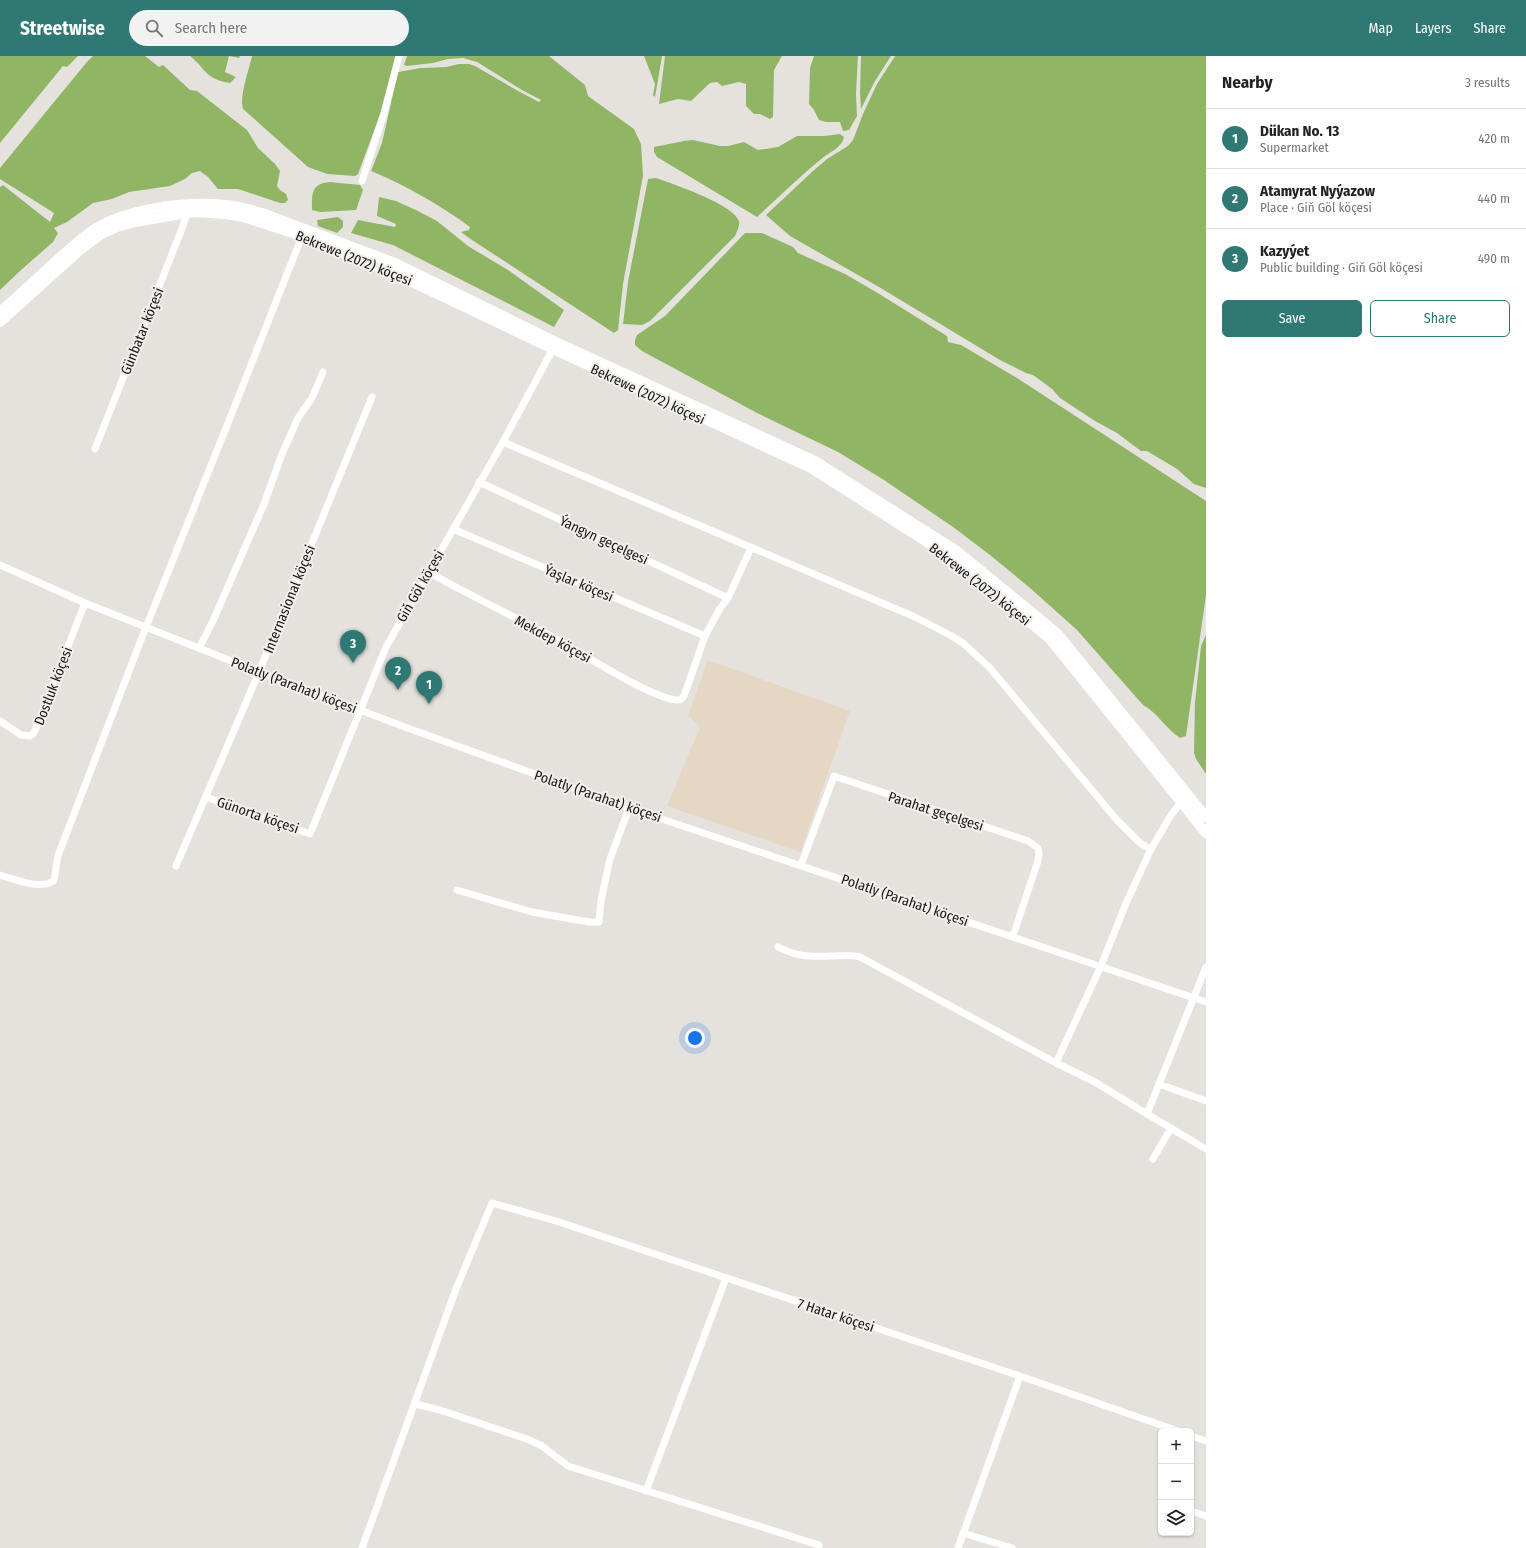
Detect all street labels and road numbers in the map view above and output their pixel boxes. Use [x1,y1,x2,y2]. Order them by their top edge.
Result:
street label: Bekrewe (2072) köçesi [293,227,415,290]
street label: Günbatar köçesi [117,285,168,377]
street label: Bekrewe (2072) köçesi [588,360,708,428]
street label: Ýangyn geçelgesi [557,512,651,568]
street label: Bekrewe (2072) köçesi [926,539,1034,629]
street label: Internasional köçesi [260,543,319,656]
street label: Giň Göl köçesi [393,547,448,625]
street label: Ýaşlar köçesi [542,560,616,606]
street label: Mekdep köçesi [512,612,594,667]
street label: Dostluk köçesi [31,645,76,728]
street label: Polatly (Parahat) köçesi [229,654,359,717]
street label: Polatly (Parahat) köçesi [532,767,664,826]
street label: Parahat geçelgesi [886,788,986,835]
street label: Günorta köçesi [215,794,301,837]
street label: Polatly (Parahat) köçesi [839,871,971,930]
street label: 7 Hatar köçesi [795,1295,876,1336]

